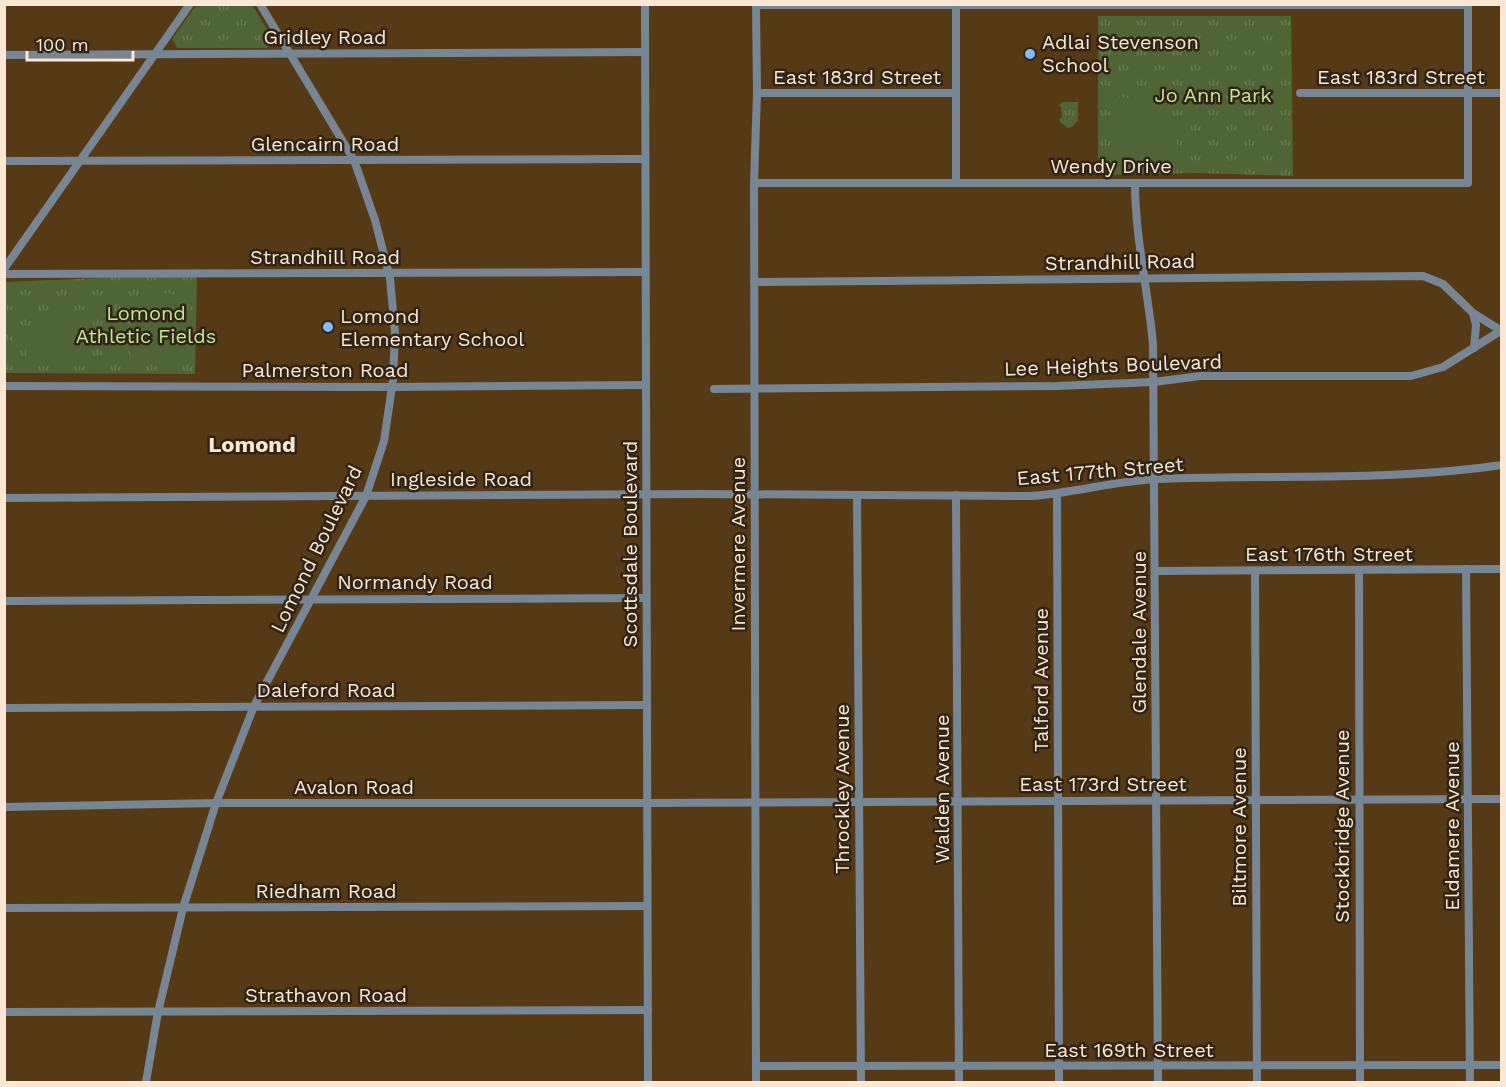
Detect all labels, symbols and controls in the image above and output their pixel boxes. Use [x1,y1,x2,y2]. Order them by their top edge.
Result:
scale bar [27,24,134,62]
street label: Gridley Road [263,25,387,49]
place label: Adlai Stevenson School [1042,30,1199,77]
text: 100 m [36,34,89,55]
marker: Adlai Stevenson School [1023,47,1037,61]
street label: East 183rd Street [773,65,942,89]
street label: East 183rd Street [1317,65,1486,89]
park label: Jo Ann Park [1155,83,1271,107]
street label: Glencairn Road [251,132,399,156]
street label: Wendy Drive [1050,154,1172,178]
street label: Strandhill Road [250,245,400,269]
street label: Strandhill Road [1045,249,1195,275]
park label: Lomond Athletic Fields [76,301,216,348]
place label: Lomond Elementary School [340,304,524,351]
marker: Lomond Elementary School [321,320,335,334]
street label: Lee Heights Boulevard [1004,349,1222,381]
street label: Palmerston Road [242,358,408,382]
district label: Lomond [208,432,296,457]
street label: Scottsdale Boulevard [618,441,642,647]
street label: East 177th Street [1016,452,1185,490]
street label: Invermere Avenue [726,457,750,631]
street label: Lomond Boulevard [265,461,367,637]
street label: Ingleside Road [390,467,532,491]
street label: East 176th Street [1245,542,1414,566]
street label: Glendale Avenue [1127,551,1151,713]
street label: Normandy Road [337,570,493,594]
street label: Talford Avenue [1029,608,1053,752]
street label: Daleford Road [257,678,395,702]
street label: Throckley Avenue [830,704,854,874]
street label: Walden Avenue [930,714,954,864]
street label: Stockbridge Avenue [1330,729,1354,923]
street label: Eldamere Avenue [1440,741,1464,911]
street label: Biltmore Avenue [1227,747,1251,907]
street label: East 173rd Street [1019,772,1187,796]
street label: Avalon Road [294,775,414,799]
street label: Riedham Road [256,879,397,903]
street label: Strathavon Road [245,983,407,1007]
street label: East 169th Street [1044,1038,1214,1062]

